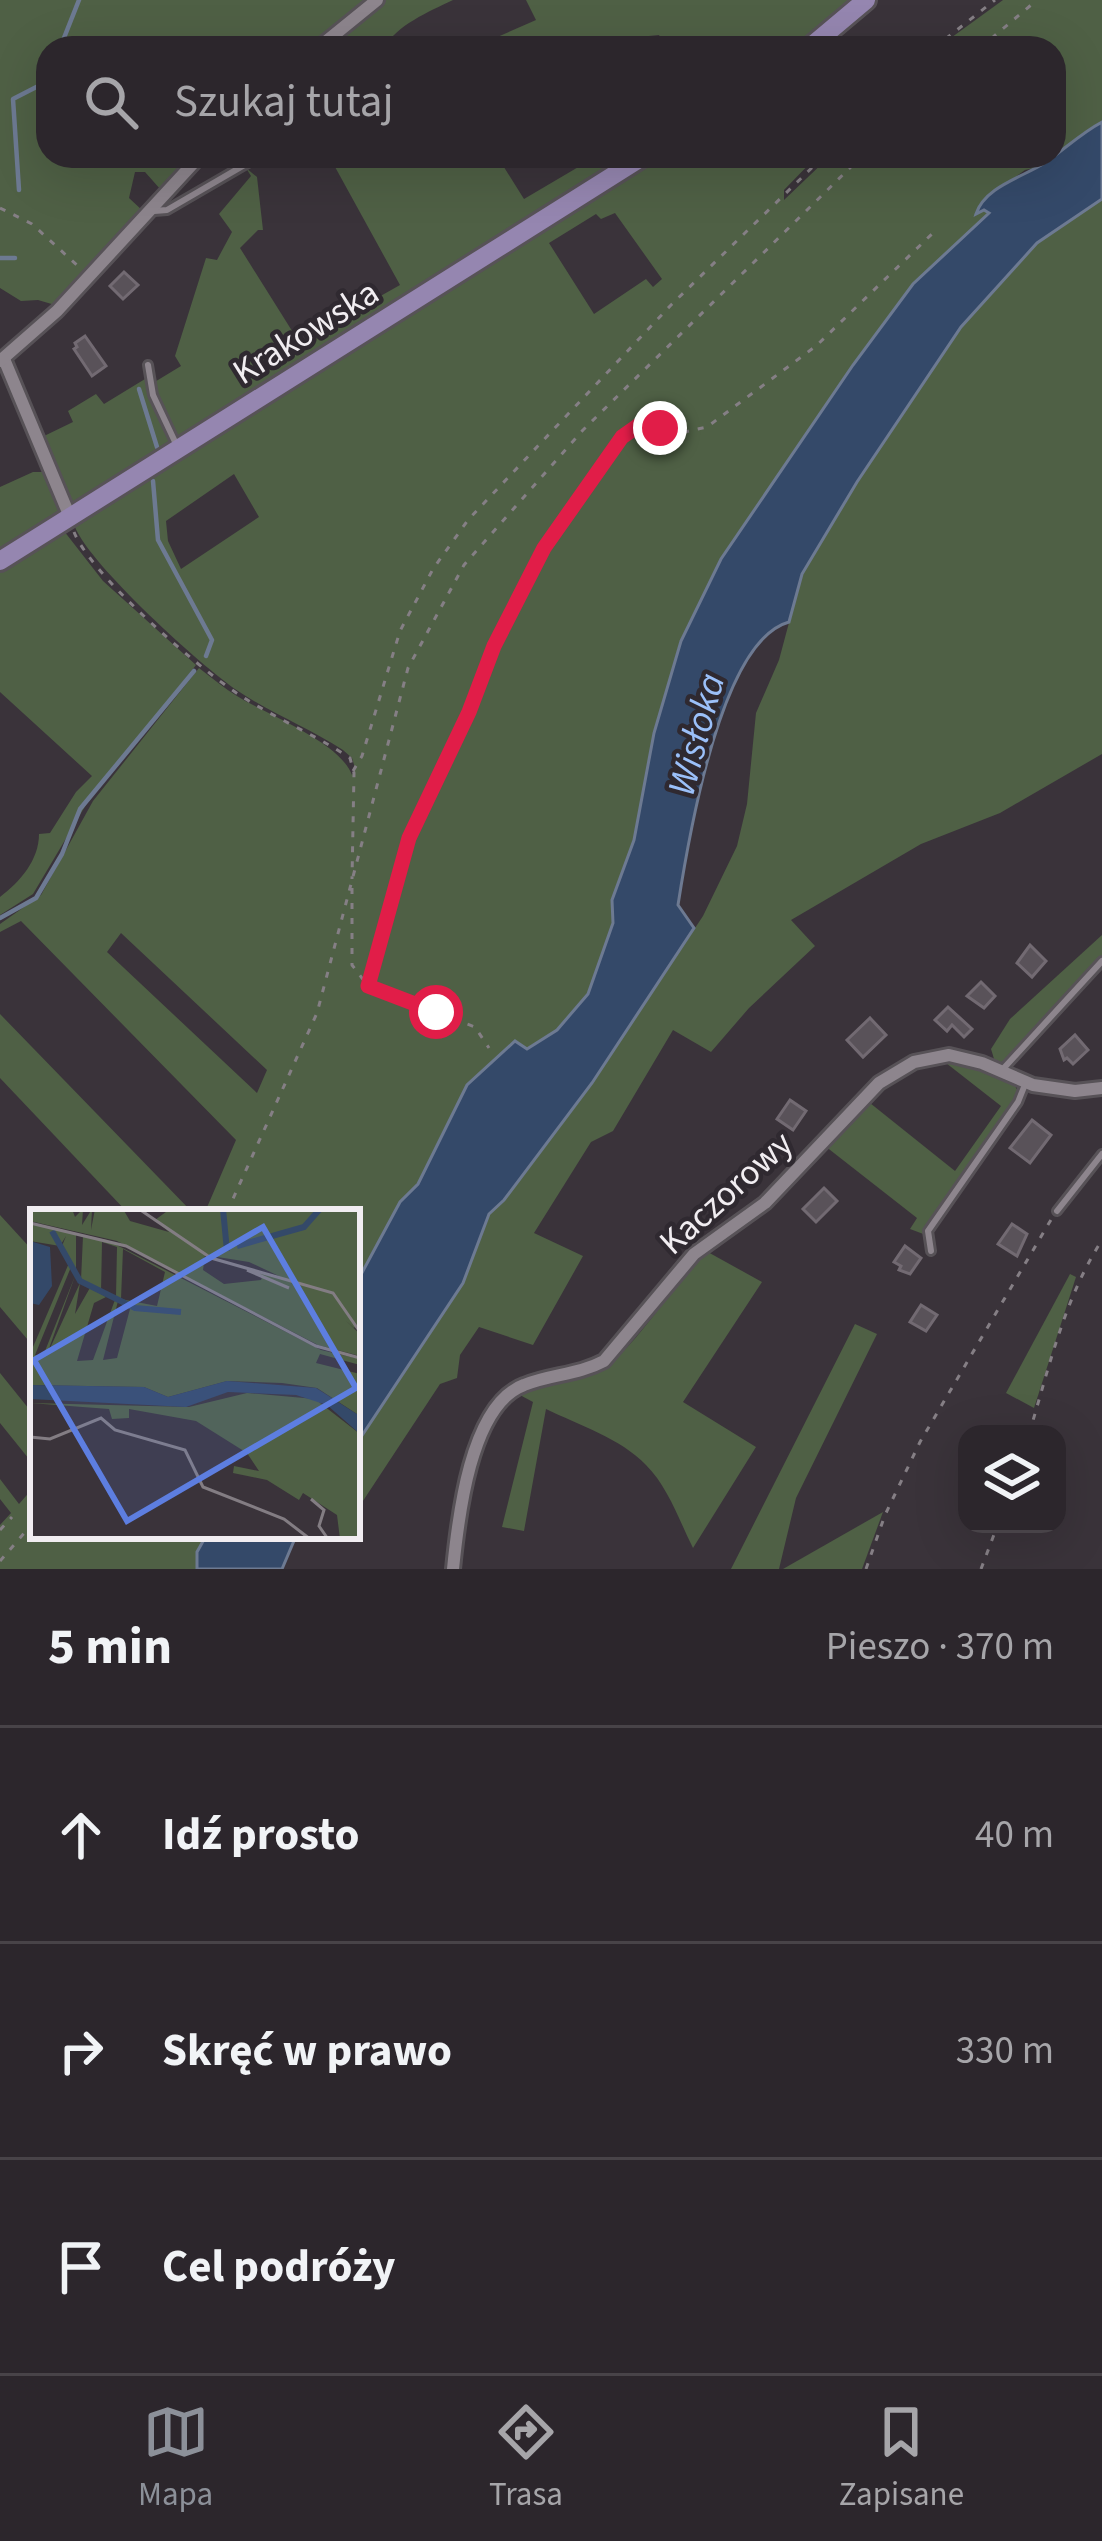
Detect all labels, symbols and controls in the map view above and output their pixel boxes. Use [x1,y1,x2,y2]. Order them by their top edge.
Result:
search box [36,36,1066,168]
icon: search [78,69,144,135]
text: Szukaj tutaj [174,70,394,134]
street label: Krakowska [223,267,389,397]
route end [633,401,687,455]
water label: Wisłoka [654,667,740,802]
route start [409,985,463,1039]
street label: Kaczorowy [648,1119,804,1267]
inset map [30,1209,360,1539]
map controls [958,1425,1066,1533]
button: layers [958,1425,1066,1533]
text: 5 min [48,1611,172,1683]
text: Pieszo · 370 m [826,1619,1054,1675]
icon: ahead [48,1802,114,1868]
text: Idź prosto [162,1803,359,1867]
text: 40 m [975,1807,1054,1863]
icon: right [48,2018,114,2084]
text: Skręć w prawo [162,2019,452,2083]
text: 330 m [956,2023,1054,2079]
icon: arrive [48,2234,114,2300]
text: Cel podróży [162,2235,396,2299]
tab: Mapa [138,2399,213,2518]
tab: Trasa [489,2399,563,2518]
tab: Zapisane [839,2399,964,2518]

